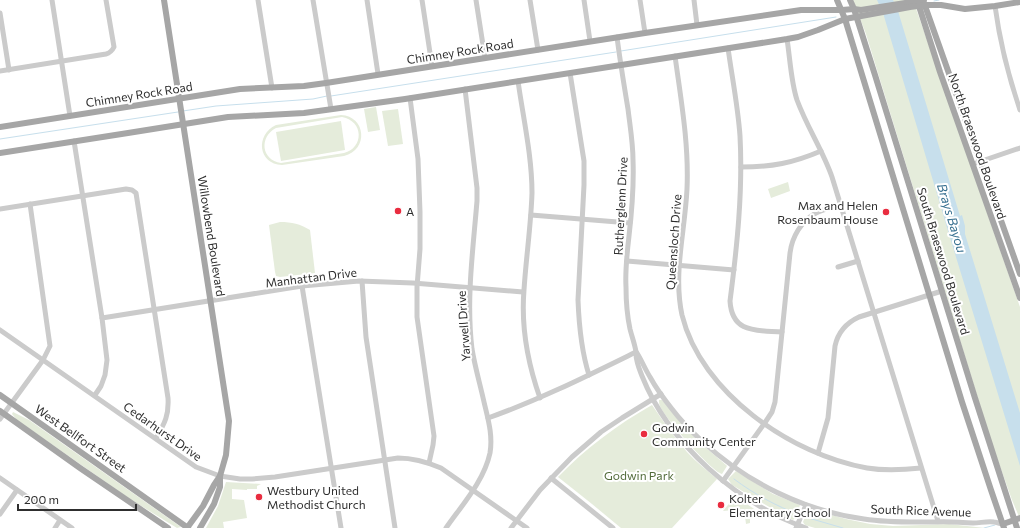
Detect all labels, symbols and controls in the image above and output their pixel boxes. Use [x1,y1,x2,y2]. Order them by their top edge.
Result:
street label: Chimney Rock Road [406,36,514,66]
street label: North Braeswood Boulevard [946,71,1010,221]
street label: Chimney Rock Road [85,79,193,109]
street label: Rutherglenn Drive [610,156,630,256]
street label: Willowbend Boulevard [196,175,228,297]
water label: Brays Bayou [934,181,970,255]
street label: South Braeswood Boulevard [915,186,973,336]
street label: Queensloch Drive [663,194,683,290]
place label: Max and Helen Rosenbaum House [777,198,878,226]
place label: A [406,204,414,218]
marker: A [393,206,403,216]
marker: Max and Helen Rosenbaum House [881,207,891,217]
street label: Manhattan Drive [265,264,357,290]
street label: Yarwell Drive [454,290,472,362]
street label: Cedarhurst Drive [121,399,205,463]
street label: West Bellfort Street [33,401,129,475]
place label: Godwin Community Center [652,420,756,448]
marker: Godwin Community Center [639,429,649,439]
park label: Godwin Park [604,468,674,482]
place label: Westbury United Methodist Church [267,483,366,511]
scale bar [18,486,136,512]
place label: Kolter Elementary School [729,491,831,519]
text: 200 m [24,492,59,506]
marker: Westbury United Methodist Church [254,492,264,502]
marker: Kolter Elementary School [716,500,726,510]
street label: South Rice Avenue [870,501,972,519]

